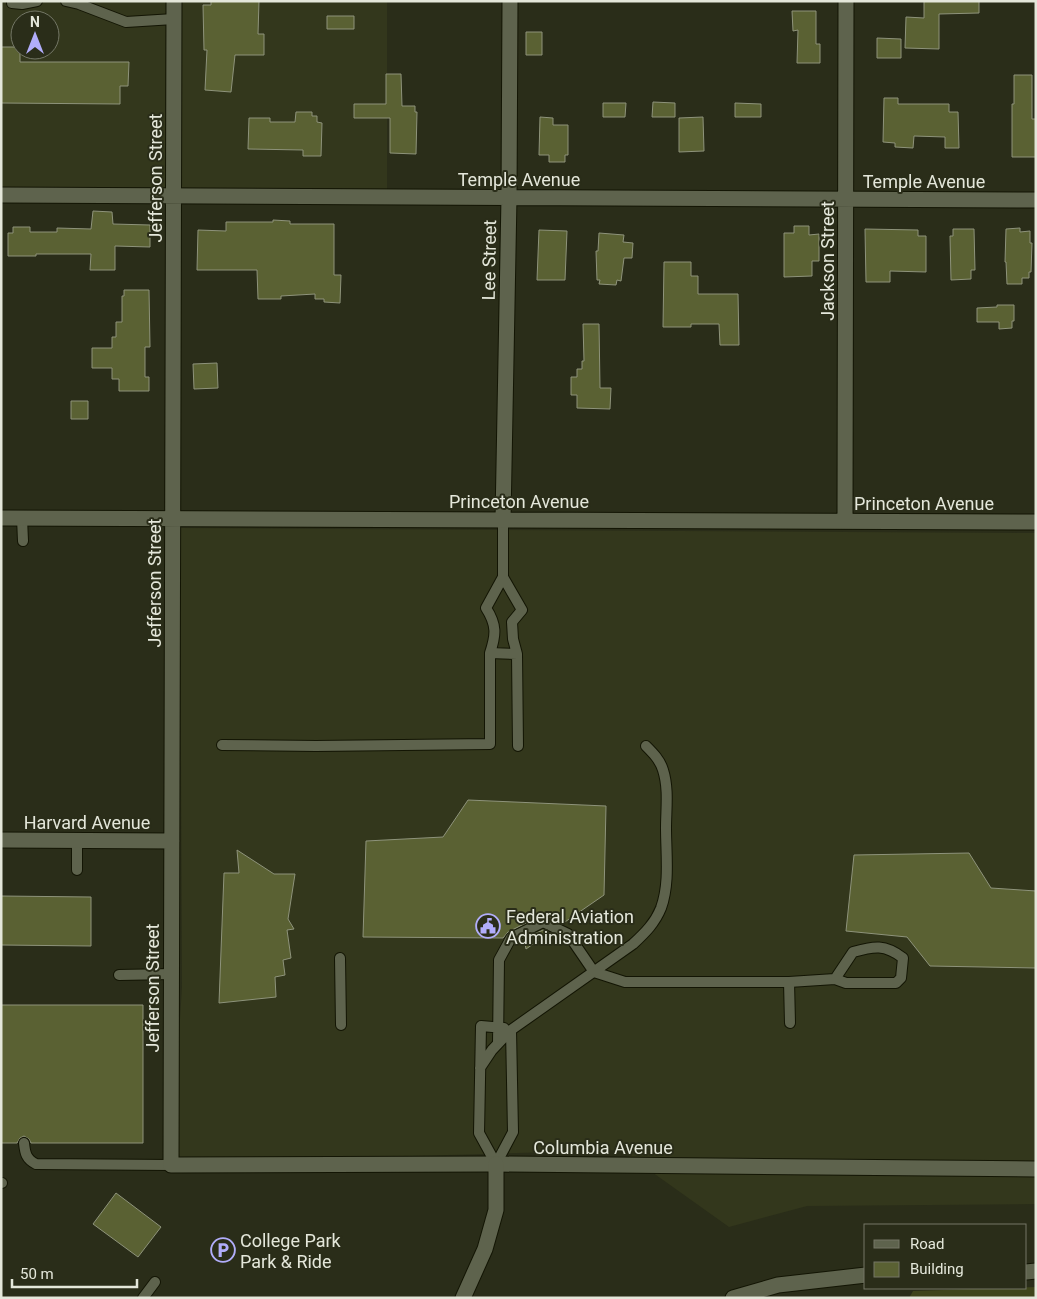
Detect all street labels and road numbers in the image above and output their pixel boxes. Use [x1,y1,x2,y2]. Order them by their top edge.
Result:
street label: Jefferson Street [145,113,166,242]
street label: Temple Avenue [458,169,580,190]
street label: Temple Avenue [863,171,985,192]
street label: Jackson Street [817,201,838,321]
street label: Lee Street [478,219,500,301]
street label: Princeton Avenue [449,491,589,512]
street label: Princeton Avenue [854,493,994,514]
street label: Jefferson Street [144,518,165,647]
street label: Harvard Avenue [24,812,150,833]
street label: Jefferson Street [142,923,163,1052]
street label: Columbia Avenue [533,1137,673,1158]

